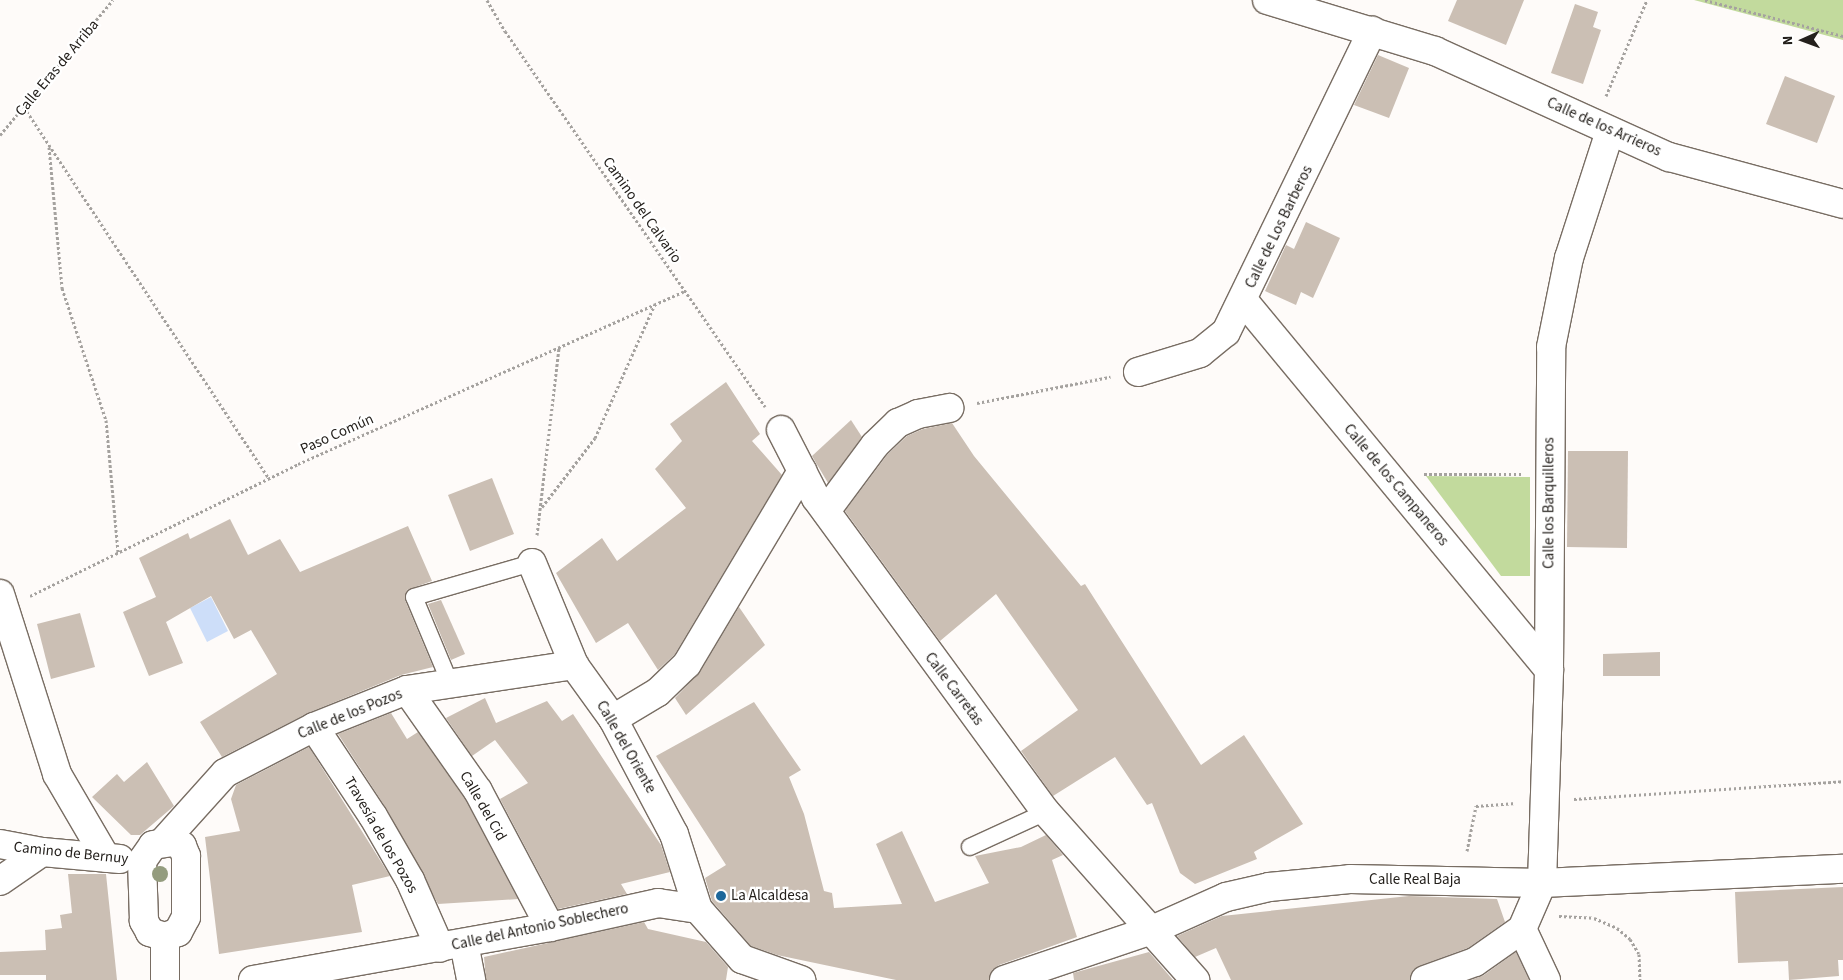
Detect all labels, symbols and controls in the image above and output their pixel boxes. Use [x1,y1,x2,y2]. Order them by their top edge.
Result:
north arrow [1778,15,1828,65]
street label: Calle Eras de Arriba [11,16,103,120]
text: N [1778,36,1798,46]
street label: Calle de los Arrieros [1544,94,1664,160]
street label: Camino del Calvario [599,153,685,267]
street label: Calle de Los Barberos [1241,163,1317,291]
street label: Paso Común [298,410,376,458]
street label: Calle de los Campaneros [1340,420,1452,550]
street label: Calle los Barquilleros [1540,437,1558,569]
street label: Calle Carretas [921,649,987,729]
street label: Calle de los Pozos [295,685,405,743]
street label: Calle del Oriente [592,698,660,796]
street label: Calle del Cid [456,768,510,844]
street label: Travesía de los Pozos [340,774,422,896]
street label: Camino de Bernuy [13,838,129,868]
street label: Calle Real Baja [1369,871,1461,889]
place label: La Alcaldesa [731,887,809,905]
marker: La Alcaldesa [715,890,727,902]
street label: Calle del Antonio Soblechero [450,899,630,955]

